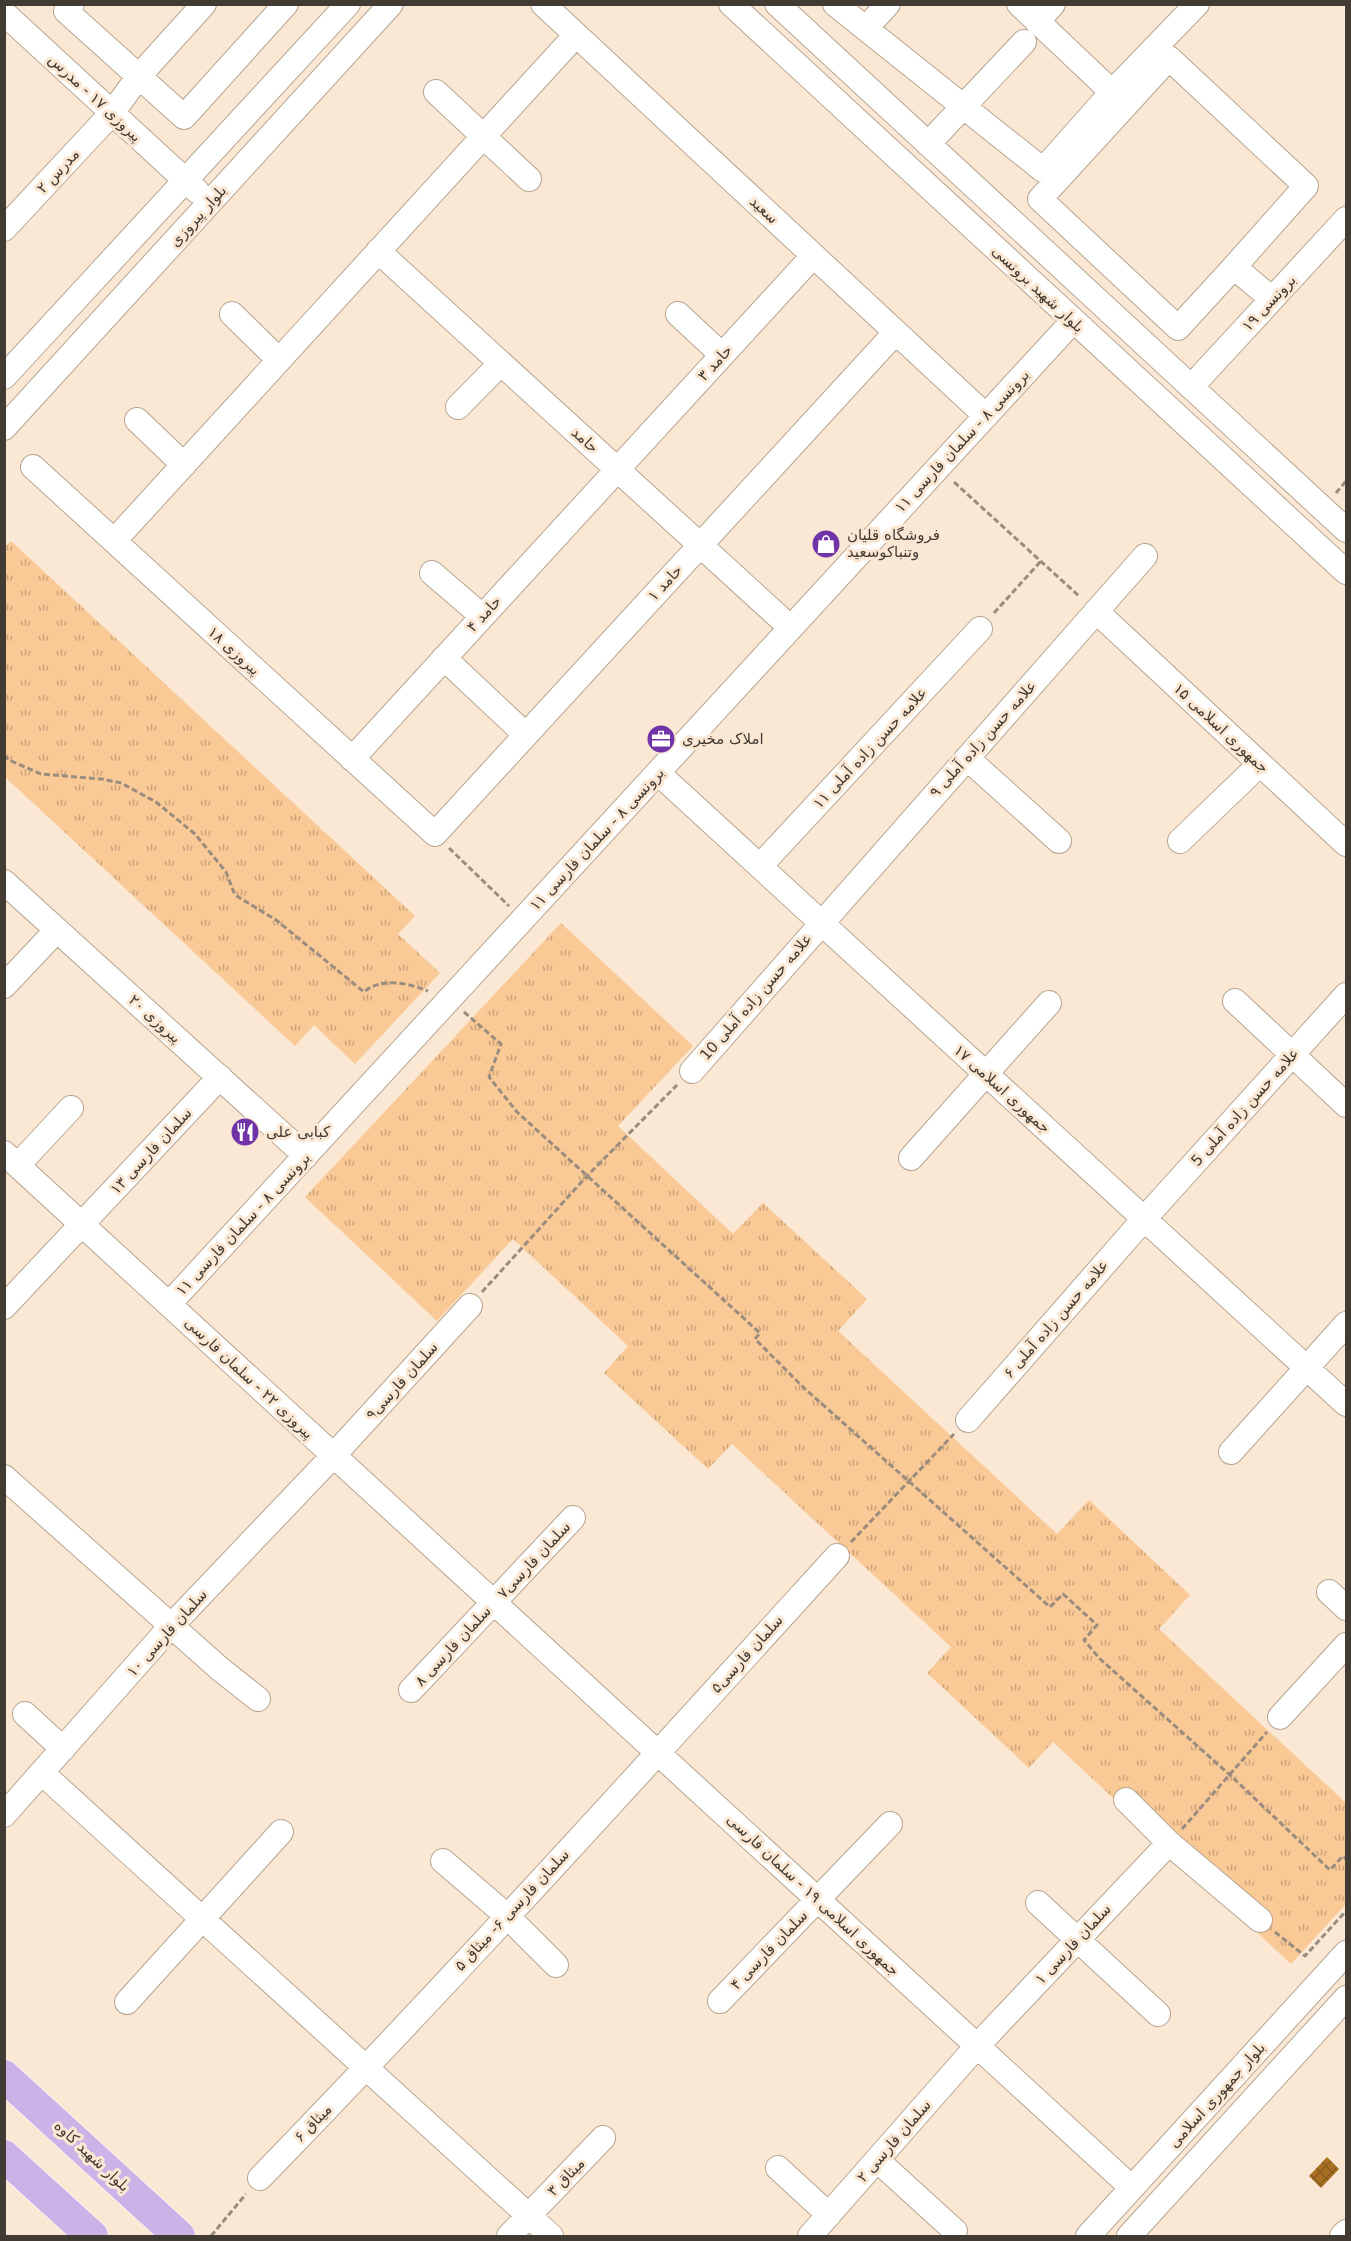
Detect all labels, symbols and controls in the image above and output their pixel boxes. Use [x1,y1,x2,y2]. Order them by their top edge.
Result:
street label: پیروزی ۱۷ - مدرس [44,50,145,146]
street label: مدرس ۲ [33,145,83,197]
street label: بلوار پیروزی [166,182,231,251]
street label: سعید [746,192,782,228]
street label: بلوار شهید برونسی [988,242,1088,336]
street label: برونسی ۱۹ [1238,271,1300,335]
street label: حامد ۳ [694,341,736,385]
street label: برونسی ۸ - سلمان فارسی ۱۱ [891,366,1033,516]
street label: حامد [568,423,602,457]
place label: فروشگاه قلیان وتنباکوسعید [847,526,940,561]
shop icon: فروشگاه قلیان وتنباکوسعید [810,528,842,560]
street label: حامد ۱ [644,561,686,605]
street label: حامد ۴ [463,592,505,636]
street label: پیروزی ۱۸ [203,623,264,680]
street label: علامه حسن زاده آملی ۹ [926,677,1040,801]
street label: جمهوری اسلامی ۱۵ [1170,679,1272,777]
street label: علامه حسن زاده آملی ۱۱ [809,684,931,812]
office icon: املاک مخیری [645,723,677,755]
place label: املاک مخیری [682,730,764,748]
street label: برونسی ۸ - سلمان فارسی ۱۱ [526,764,668,914]
street label: علامه حسن زاده آملی 10 [696,930,816,1064]
street label: پیروزی ۲۰ [124,991,185,1048]
street label: جمهوری اسلامی ۱۷ [950,1041,1054,1137]
street label: علامه حسن زاده آملی 5 [1187,1044,1303,1170]
street label: سلمان فارسی ۱۳ [106,1104,196,1198]
restaurant icon: کبابی علی [229,1116,261,1148]
place label: کبابی علی [266,1123,331,1141]
street label: برونسی ۸ - سلمان فارسی ۱۱ [172,1149,314,1299]
street label: علامه حسن زاده آملی ۶ [1000,1256,1112,1382]
street label: پیروزی ۲۲ - سلمان فارسی [180,1314,317,1443]
street label: سلمان فارسی۹ [362,1338,442,1424]
street label: سلمان فارسی۷ [494,1518,574,1602]
street label: سلمان فارسی ۱۰ [123,1586,211,1680]
street label: سلمان فارسی ۸ [411,1602,495,1690]
street label: سلمان فارسی۵ [707,1611,787,1697]
street label: جمهوری اسلامی ۱۹ - سلمان فارسی [723,1810,903,1980]
street label: سلمان فارسی ۶- میثاق ۵ [451,1845,573,1975]
street label: سلمان فارسی ۱ [1031,1900,1115,1988]
street label: سلمان فارسی ۴ [727,1907,811,1993]
street label: بلوار جمهوری اسلامی [1165,2039,1269,2151]
street label: سلمان فارسی ۲ [853,2096,935,2186]
street label: میثاق ۶ [290,2100,336,2146]
street label: بلوار شهید کاوه [51,2116,133,2196]
street label: میثاق ۳ [543,2154,589,2200]

